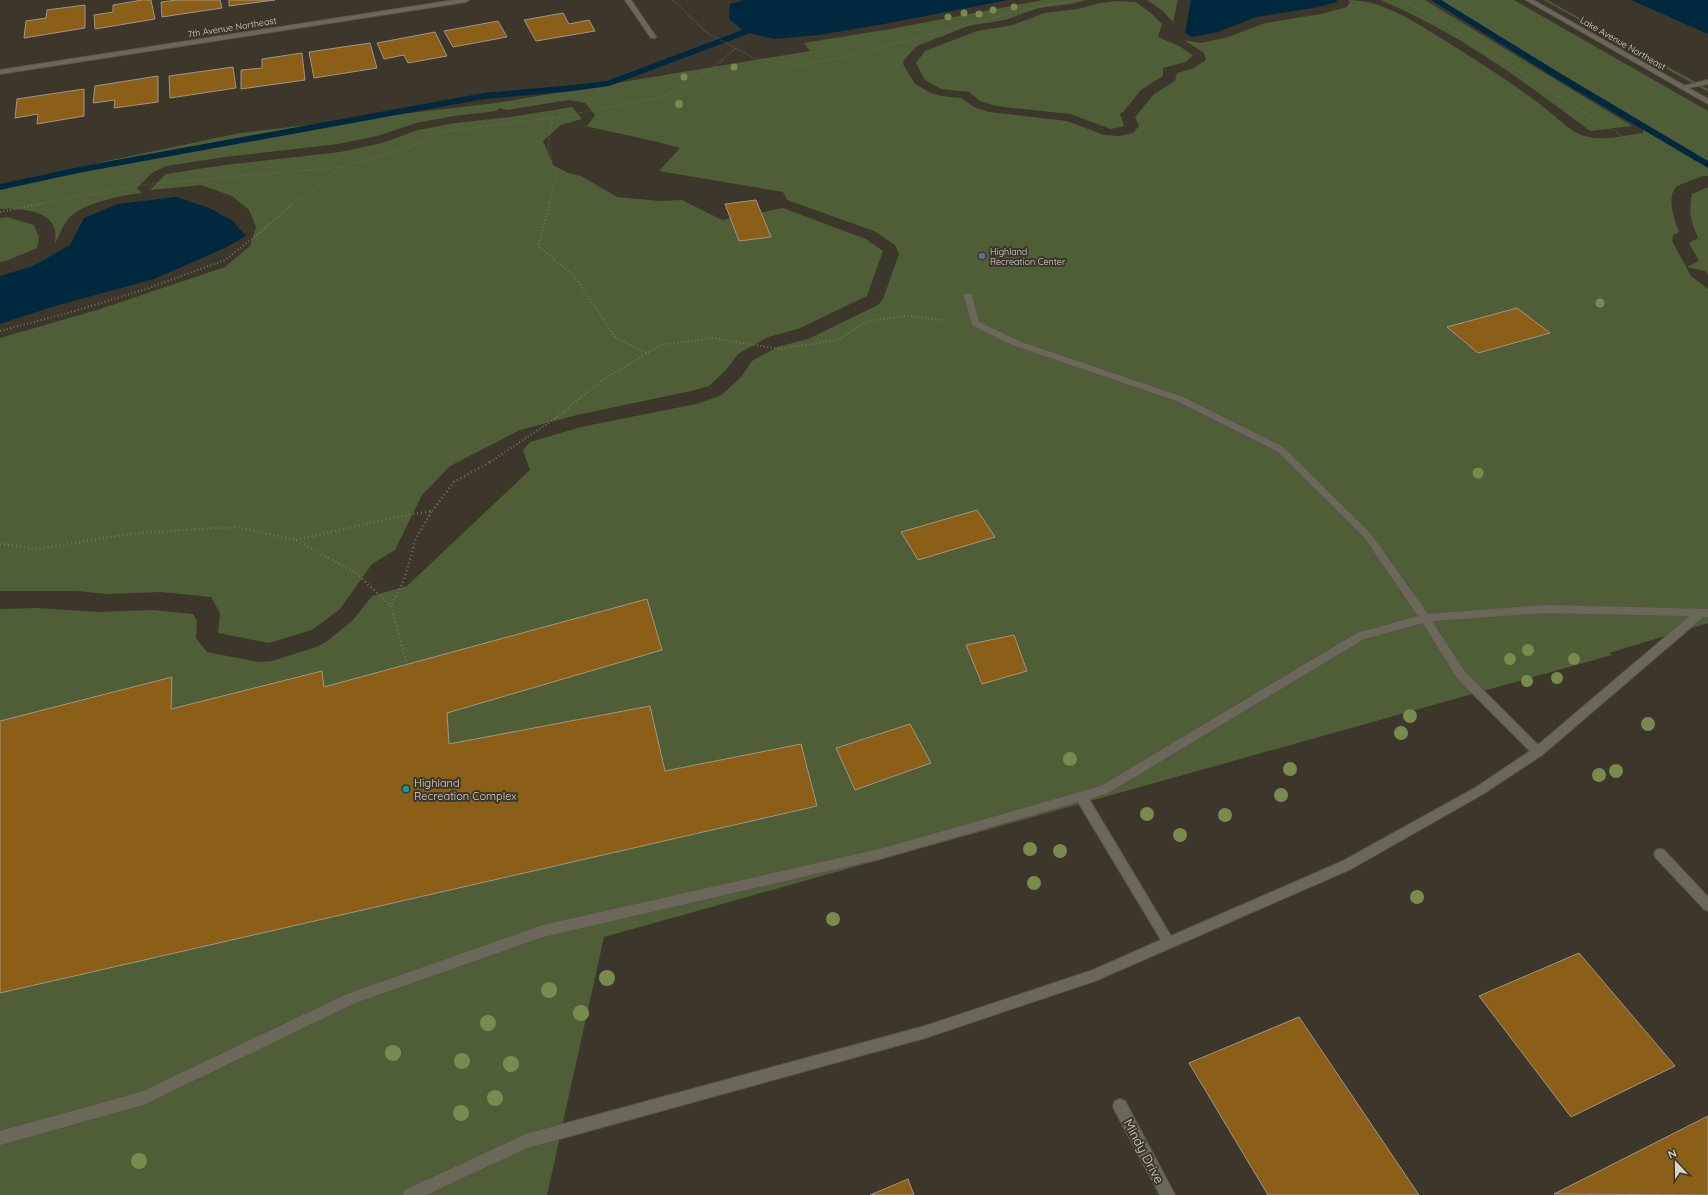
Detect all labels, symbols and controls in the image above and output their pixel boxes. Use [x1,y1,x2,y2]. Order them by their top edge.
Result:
street label: Lake Avenue Northeast [1578,14,1668,72]
street label: 7th Avenue Northeast [187,15,277,39]
place label: Highland Recreation Center [990,246,1066,267]
marker: Highland Recreation Center [977,251,987,261]
place label: Highland Recreation Complex [414,776,517,803]
marker: Highland Recreation Complex [401,784,411,794]
street label: Mindy Drive [1120,1116,1168,1186]
north arrow [1656,1143,1696,1183]
text: N [1666,1146,1679,1162]

